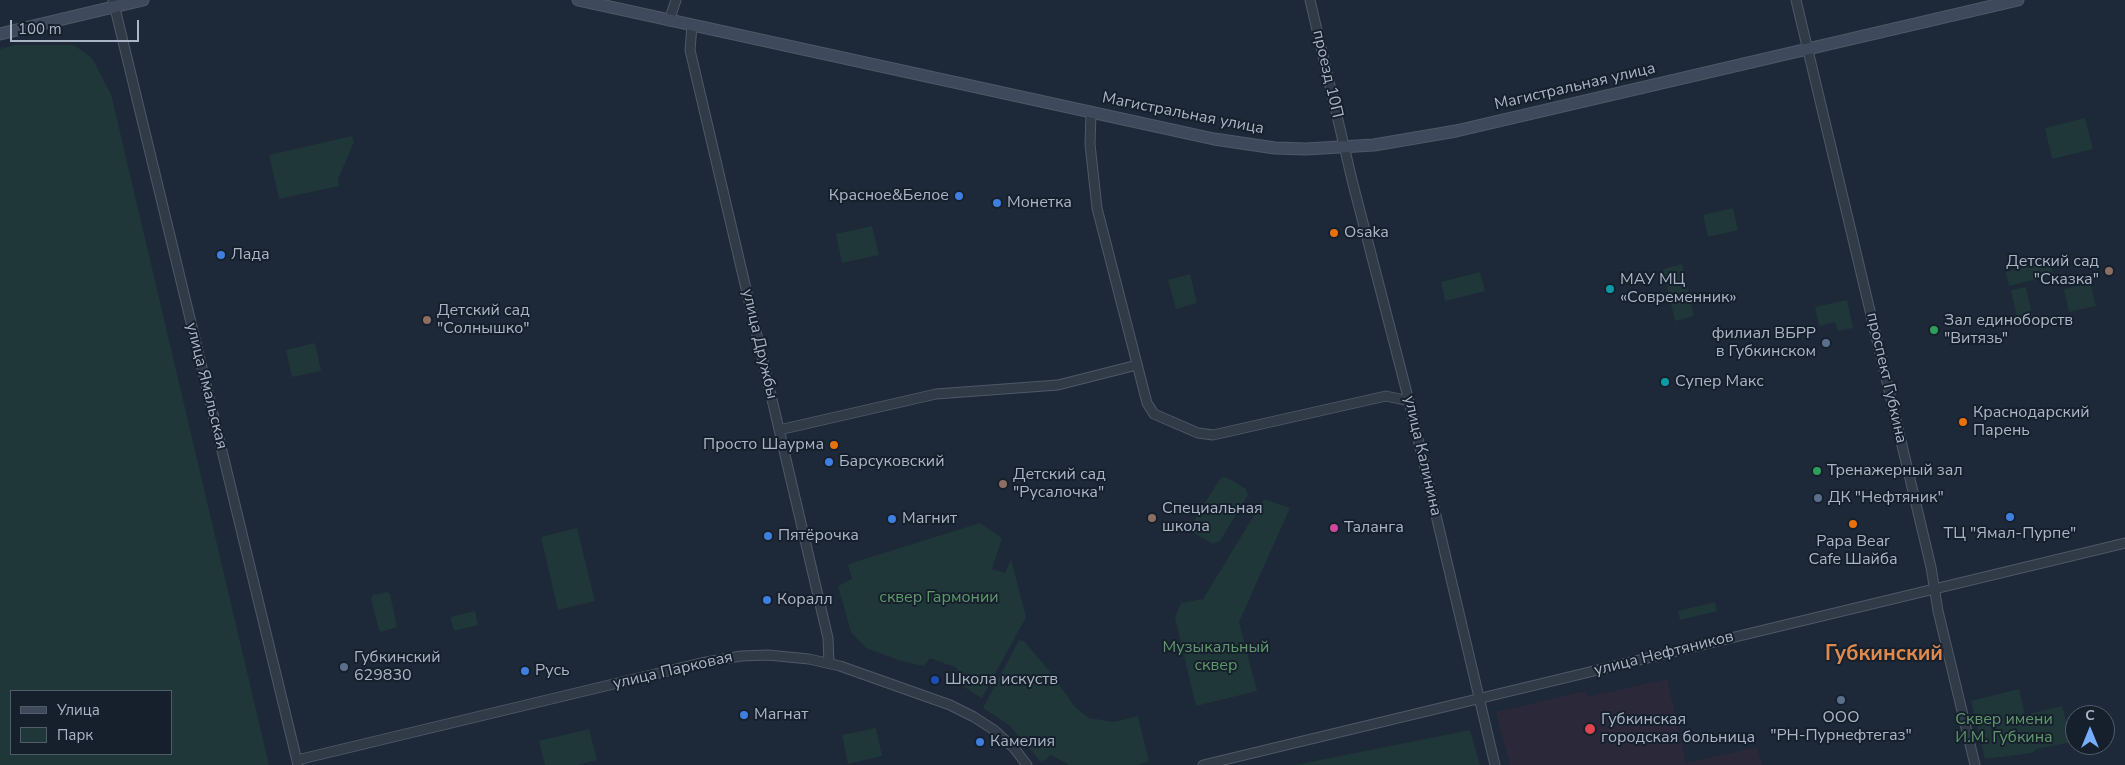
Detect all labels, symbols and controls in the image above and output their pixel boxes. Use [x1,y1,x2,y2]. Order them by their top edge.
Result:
scale bar [12,10,141,42]
text: 100 m [18,19,62,39]
street label: проезд 10П [1308,28,1346,120]
street label: Магистральная улица [1493,59,1657,115]
street label: Магистральная улица [1100,89,1266,139]
place label: Красное&Белое [829,186,949,206]
marker: Красное&Белое [953,190,965,202]
place label: Монетка [1007,193,1072,213]
marker: Монетка [991,197,1003,209]
place label: Osaka [1344,223,1389,243]
marker: Osaka [1328,227,1340,239]
place label: Лада [231,245,270,265]
marker: Лада [215,249,227,261]
place label: Детский сад "Сказка" [2006,252,2099,290]
marker: Детский сад "Сказка" [2103,265,2115,277]
place label: МАУ МЦ «Современник» [1620,270,1736,308]
marker: МАУ МЦ «Современник» [1604,283,1616,295]
street label: улица Дружбы [737,287,781,401]
place label: Детский сад "Солнышко" [437,301,530,339]
street label: проспект Губкина [1862,311,1910,445]
place label: Зал единоборств "Витязь" [1944,311,2073,349]
marker: Детский сад "Солнышко" [421,314,433,326]
street label: улица Ямальская [181,321,231,451]
place label: филиал ВБРР в Губкинском [1712,324,1816,362]
marker: Зал единоборств "Витязь" [1928,324,1940,336]
marker: филиал ВБРР в Губкинском [1820,337,1832,349]
place label: Супер Макс [1675,372,1764,392]
marker: Супер Макс [1659,376,1671,388]
street label: улица Калинина [1399,394,1445,518]
place label: Краснодарский Парень [1973,403,2090,441]
marker: Краснодарский Парень [1957,416,1969,428]
place label: Просто Шаурма [703,435,824,455]
marker: Просто Шаурма [828,439,840,451]
place label: Барсуковский [839,452,945,472]
marker: Барсуковский [823,456,835,468]
place label: Тренажерный зал [1827,461,1963,481]
place label: Детский сад "Русалочка" [1013,465,1106,503]
marker: Тренажерный зал [1811,465,1823,477]
marker: Детский сад "Русалочка" [997,478,1009,490]
place label: ДК "Нефтяник" [1828,488,1944,508]
marker: ДК "Нефтяник" [1812,492,1824,504]
place label: Специальная школа [1162,499,1263,537]
place label: Магнит [902,509,957,529]
marker: ТЦ "Ямал-Пурпе" [2004,511,2016,523]
marker: Специальная школа [1146,512,1158,524]
marker: Магнит [886,513,898,525]
place label: Таланга [1344,518,1404,538]
marker: Papa Bear Cafe Шайба [1847,518,1859,530]
marker: Таланга [1328,522,1340,534]
place label: ТЦ "Ямал-Пурпе" [1944,524,2076,544]
place label: Пятёрочка [778,526,859,546]
marker: Пятёрочка [762,530,774,542]
place label: Papa Bear Cafe Шайба [1808,532,1898,570]
park label: сквер Гармонии [879,588,999,608]
place label: Коралл [777,590,833,610]
marker: Коралл [761,594,773,606]
street label: улица Нефтяников [1592,627,1736,681]
park label: Музыкальный сквер [1163,638,1269,676]
district label: Губкинский [1825,642,1943,668]
place label: Губкинский 629830 [354,648,440,686]
street label: улица Парковая [611,648,735,694]
marker: Губкинский 629830 [338,661,350,673]
place label: Русь [535,661,570,681]
marker: Русь [519,665,531,677]
place label: Школа искуств [945,670,1058,690]
marker: Школа искуств [929,674,941,686]
legend [10,690,172,755]
marker: ООО "РН-Пурнефтегаз" [1835,694,1847,706]
text: Улица [57,700,100,720]
place label: Магнат [754,705,808,725]
north arrow [2065,705,2115,755]
text: С [2085,706,2095,725]
place label: ООО "РН-Пурнефтегаз" [1770,708,1912,746]
marker: Магнат [738,709,750,721]
place label: Губкинская городская больница [1601,710,1755,748]
park label: Сквер имени И.М. Губкина [1955,710,2053,748]
marker: Губкинская городская больница [1583,722,1597,736]
text: Парк [57,725,93,745]
place label: Камелия [990,732,1055,752]
marker: Камелия [974,736,986,748]

